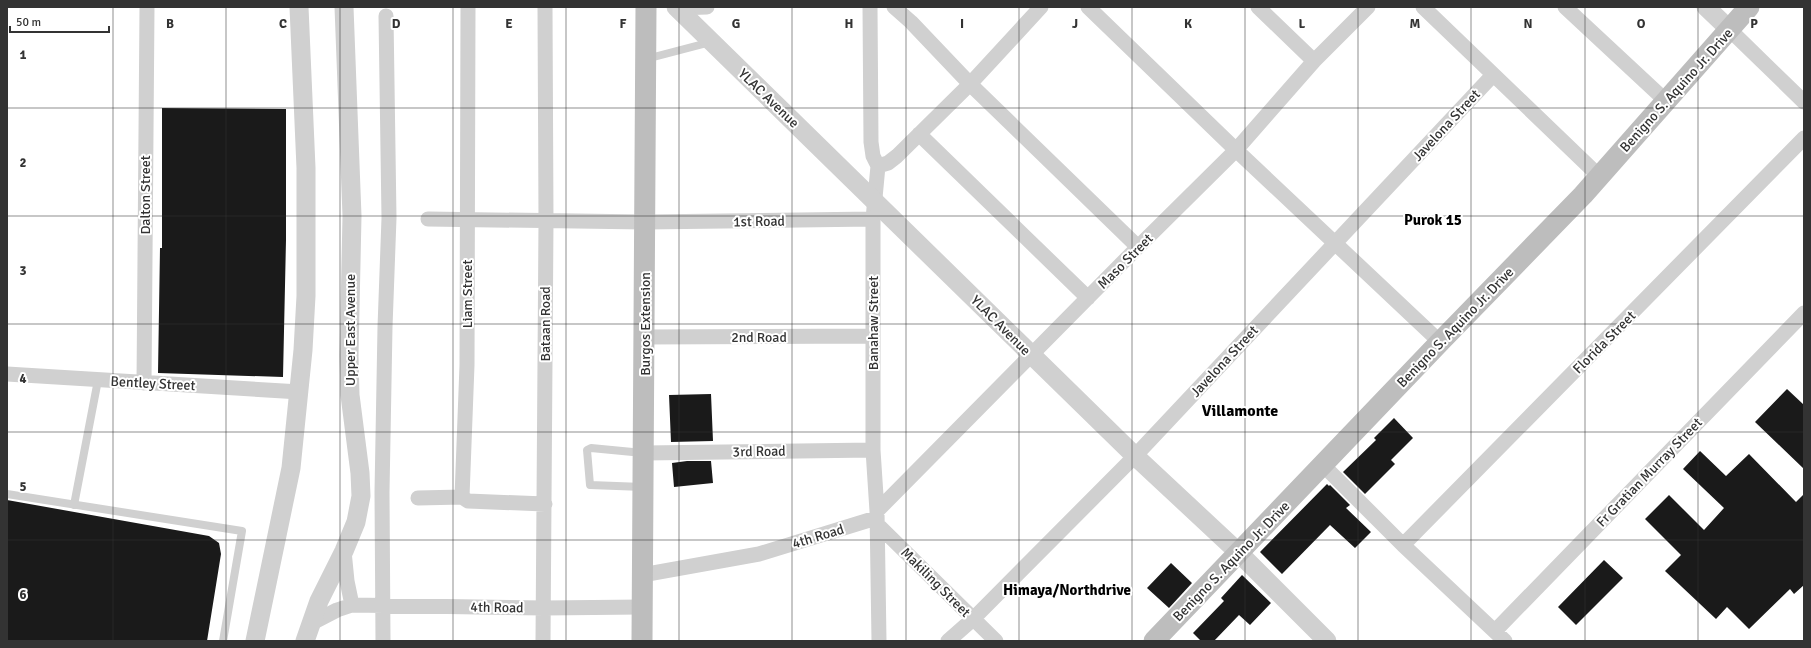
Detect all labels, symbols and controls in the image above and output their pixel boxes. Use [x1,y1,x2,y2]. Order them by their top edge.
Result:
scale bar [10,8,109,34]
text: 50 m [16,15,41,30]
text: B [166,16,174,32]
text: C [279,16,287,32]
text: D [392,16,401,32]
text: E [505,16,513,32]
text: F [620,16,627,32]
text: G [732,16,740,32]
text: H [845,16,853,32]
text: I [960,16,964,32]
text: J [1072,16,1078,32]
text: K [1184,16,1192,32]
text: L [1299,16,1306,32]
text: M [1410,16,1421,32]
text: N [1523,16,1533,32]
text: O [1637,16,1646,32]
text: P [1750,16,1758,32]
street label: Benigno S. Aquino Jr. Drive [1616,25,1736,156]
text: 1 [19,47,27,63]
street label: YLAC Avenue [735,65,803,132]
street label: Javelona Street [1409,86,1484,165]
text: 2 [19,155,27,171]
street label: Dalton Street [137,155,154,235]
district label: Purok 15 [1404,211,1462,229]
street label: 1st Road [733,213,785,230]
street label: Maso Street [1094,230,1157,293]
street label: Liam Street [459,260,476,328]
text: 3 [19,263,27,279]
street label: Benigno S. Aquino Jr. Drive [1393,264,1517,391]
street label: Burgos Extension [637,272,654,376]
street label: Upper East Avenue [342,274,359,386]
street label: Banahaw Street [865,276,882,370]
street label: Bataan Road [537,286,554,362]
street label: YLAC Avenue [967,292,1034,359]
street label: Florida Street [1569,307,1639,377]
street label: Javelona Street [1187,322,1262,401]
street label: 2nd Road [731,329,787,346]
text: 4 [19,371,27,387]
street label: Bentley Street [110,373,196,394]
district label: Villamonte [1202,401,1278,421]
street label: Fr Gratian Murray Street [1593,414,1706,530]
street label: 3rd Road [732,443,786,460]
text: 5 [19,479,27,495]
street label: Benigno S. Aquino Jr. Drive [1169,498,1293,625]
street label: 4th Road [790,521,846,552]
street label: Makiling Street [897,544,974,621]
district label: Himaya/Northdrive [1003,581,1131,599]
text: 6 [19,587,27,603]
street label: 4th Road [470,599,524,616]

